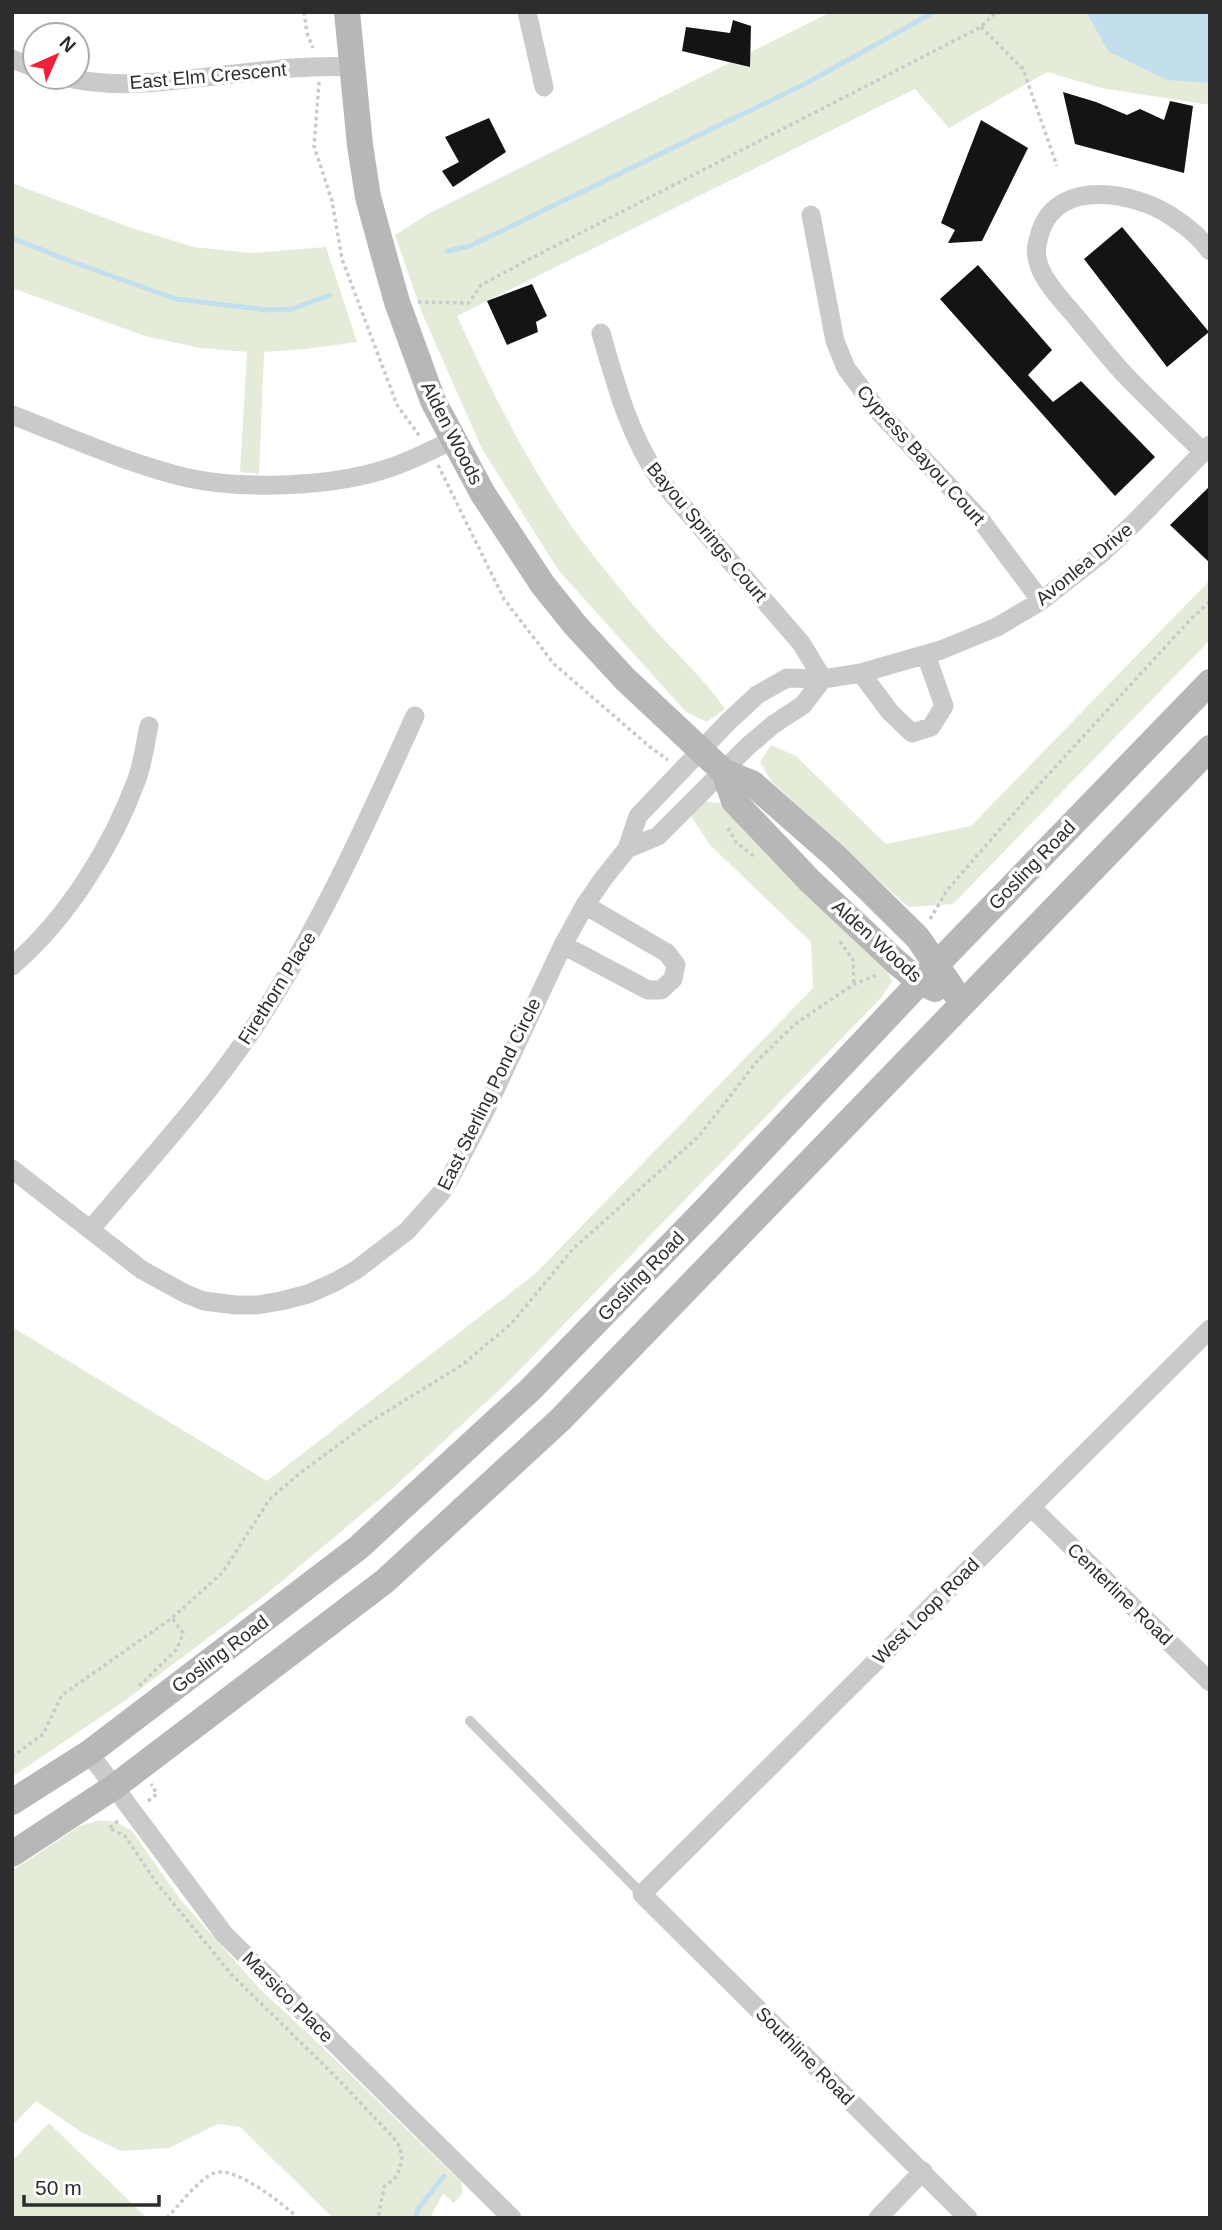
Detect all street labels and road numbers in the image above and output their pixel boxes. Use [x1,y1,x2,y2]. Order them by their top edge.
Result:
street label: East Elm Crescent [129,59,288,93]
street label: Alden Woods [417,378,487,488]
street label: Cypress Bayou Court [853,381,990,530]
street label: Bayou Springs Court [643,458,772,606]
street label: Avonlea Drive [1032,519,1136,609]
street label: Gosling Road [984,816,1080,914]
street label: Alden Woods [828,896,926,986]
street label: Firethorn Place [234,928,320,1048]
street label: East Sterling Pond Circle [433,994,545,1194]
street label: Gosling Road [593,1227,689,1325]
street label: Centerline Road [1063,1539,1177,1649]
street label: West Loop Road [869,1554,983,1668]
street label: Gosling Road [168,1611,272,1697]
street label: Marsico Place [238,1947,338,2047]
street label: Southline Road [752,2003,858,2109]

